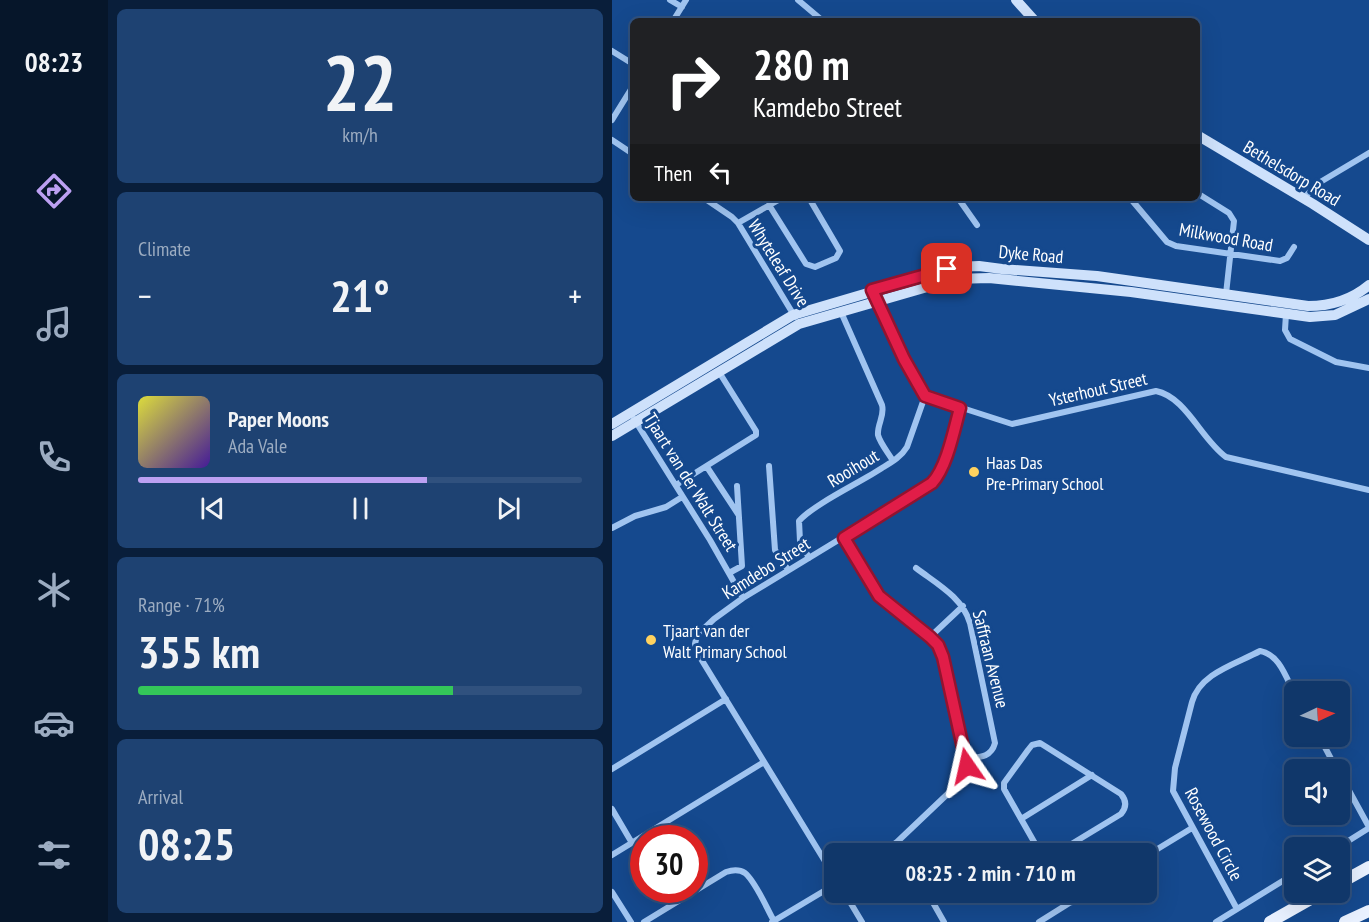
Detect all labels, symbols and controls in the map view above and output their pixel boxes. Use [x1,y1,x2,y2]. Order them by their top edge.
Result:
text: 22 [323,32,397,133]
text: 280 m [753,37,850,92]
icon: right [654,42,732,120]
text: 08:23 [25,45,83,79]
text: Kamdebo Street [753,90,902,124]
text: km/h [342,122,378,148]
street label: Bethelsdorp Road [1239,135,1345,211]
icon: left [704,156,737,189]
text: Then [654,159,692,187]
icon: directions [33,170,75,212]
street label: Whyteleaf Drive [743,215,815,311]
street label: Milkwood Road [1177,217,1275,257]
text: Climate [138,236,191,262]
street label: Dyke Road [998,240,1064,268]
pin [921,243,972,294]
icon: arrive [930,252,963,285]
text: 21° [330,266,390,324]
text: − [138,274,152,317]
text: + [568,274,582,317]
icon: music [33,303,75,345]
street label: Ysterhout Street [1047,367,1149,411]
text: Paper Moons [228,405,329,433]
street label: Tjaart van der Walt Street [639,409,743,555]
text: Ada Vale [228,433,287,459]
icon: phone [33,436,75,478]
street label: Rooihout [823,444,883,492]
place label: Haas Das Pre-Primary School [986,451,1104,495]
marker: Haas Das Pre-Primary School [967,465,981,479]
icon: previous [196,492,229,525]
icon: pause [344,492,377,525]
icon: next [492,492,525,525]
street label: Kamdebo Street [718,532,814,604]
icon: climate [33,569,75,611]
text: Range · 71% [138,592,225,618]
street label: Saffraan Avenue [968,608,1014,710]
place label: Tjaart van der Walt Primary School [663,619,788,663]
text: 355 km [138,622,260,680]
marker: Tjaart van der Walt Primary School [644,633,658,647]
north arrow [1284,681,1350,747]
map controls [1284,681,1350,903]
icon: car [33,702,75,744]
position arrow [935,734,999,798]
button: sound [1284,759,1350,825]
text: Arrival [138,784,183,810]
street label: Rosewood Circle [1180,784,1248,884]
text: 08:25 [138,814,235,872]
speed limit sign: 30 [630,825,708,903]
icon: filters [33,834,75,876]
button: layers [1284,837,1350,903]
text: 08:25 · 2 min · 710 m [905,859,1076,887]

